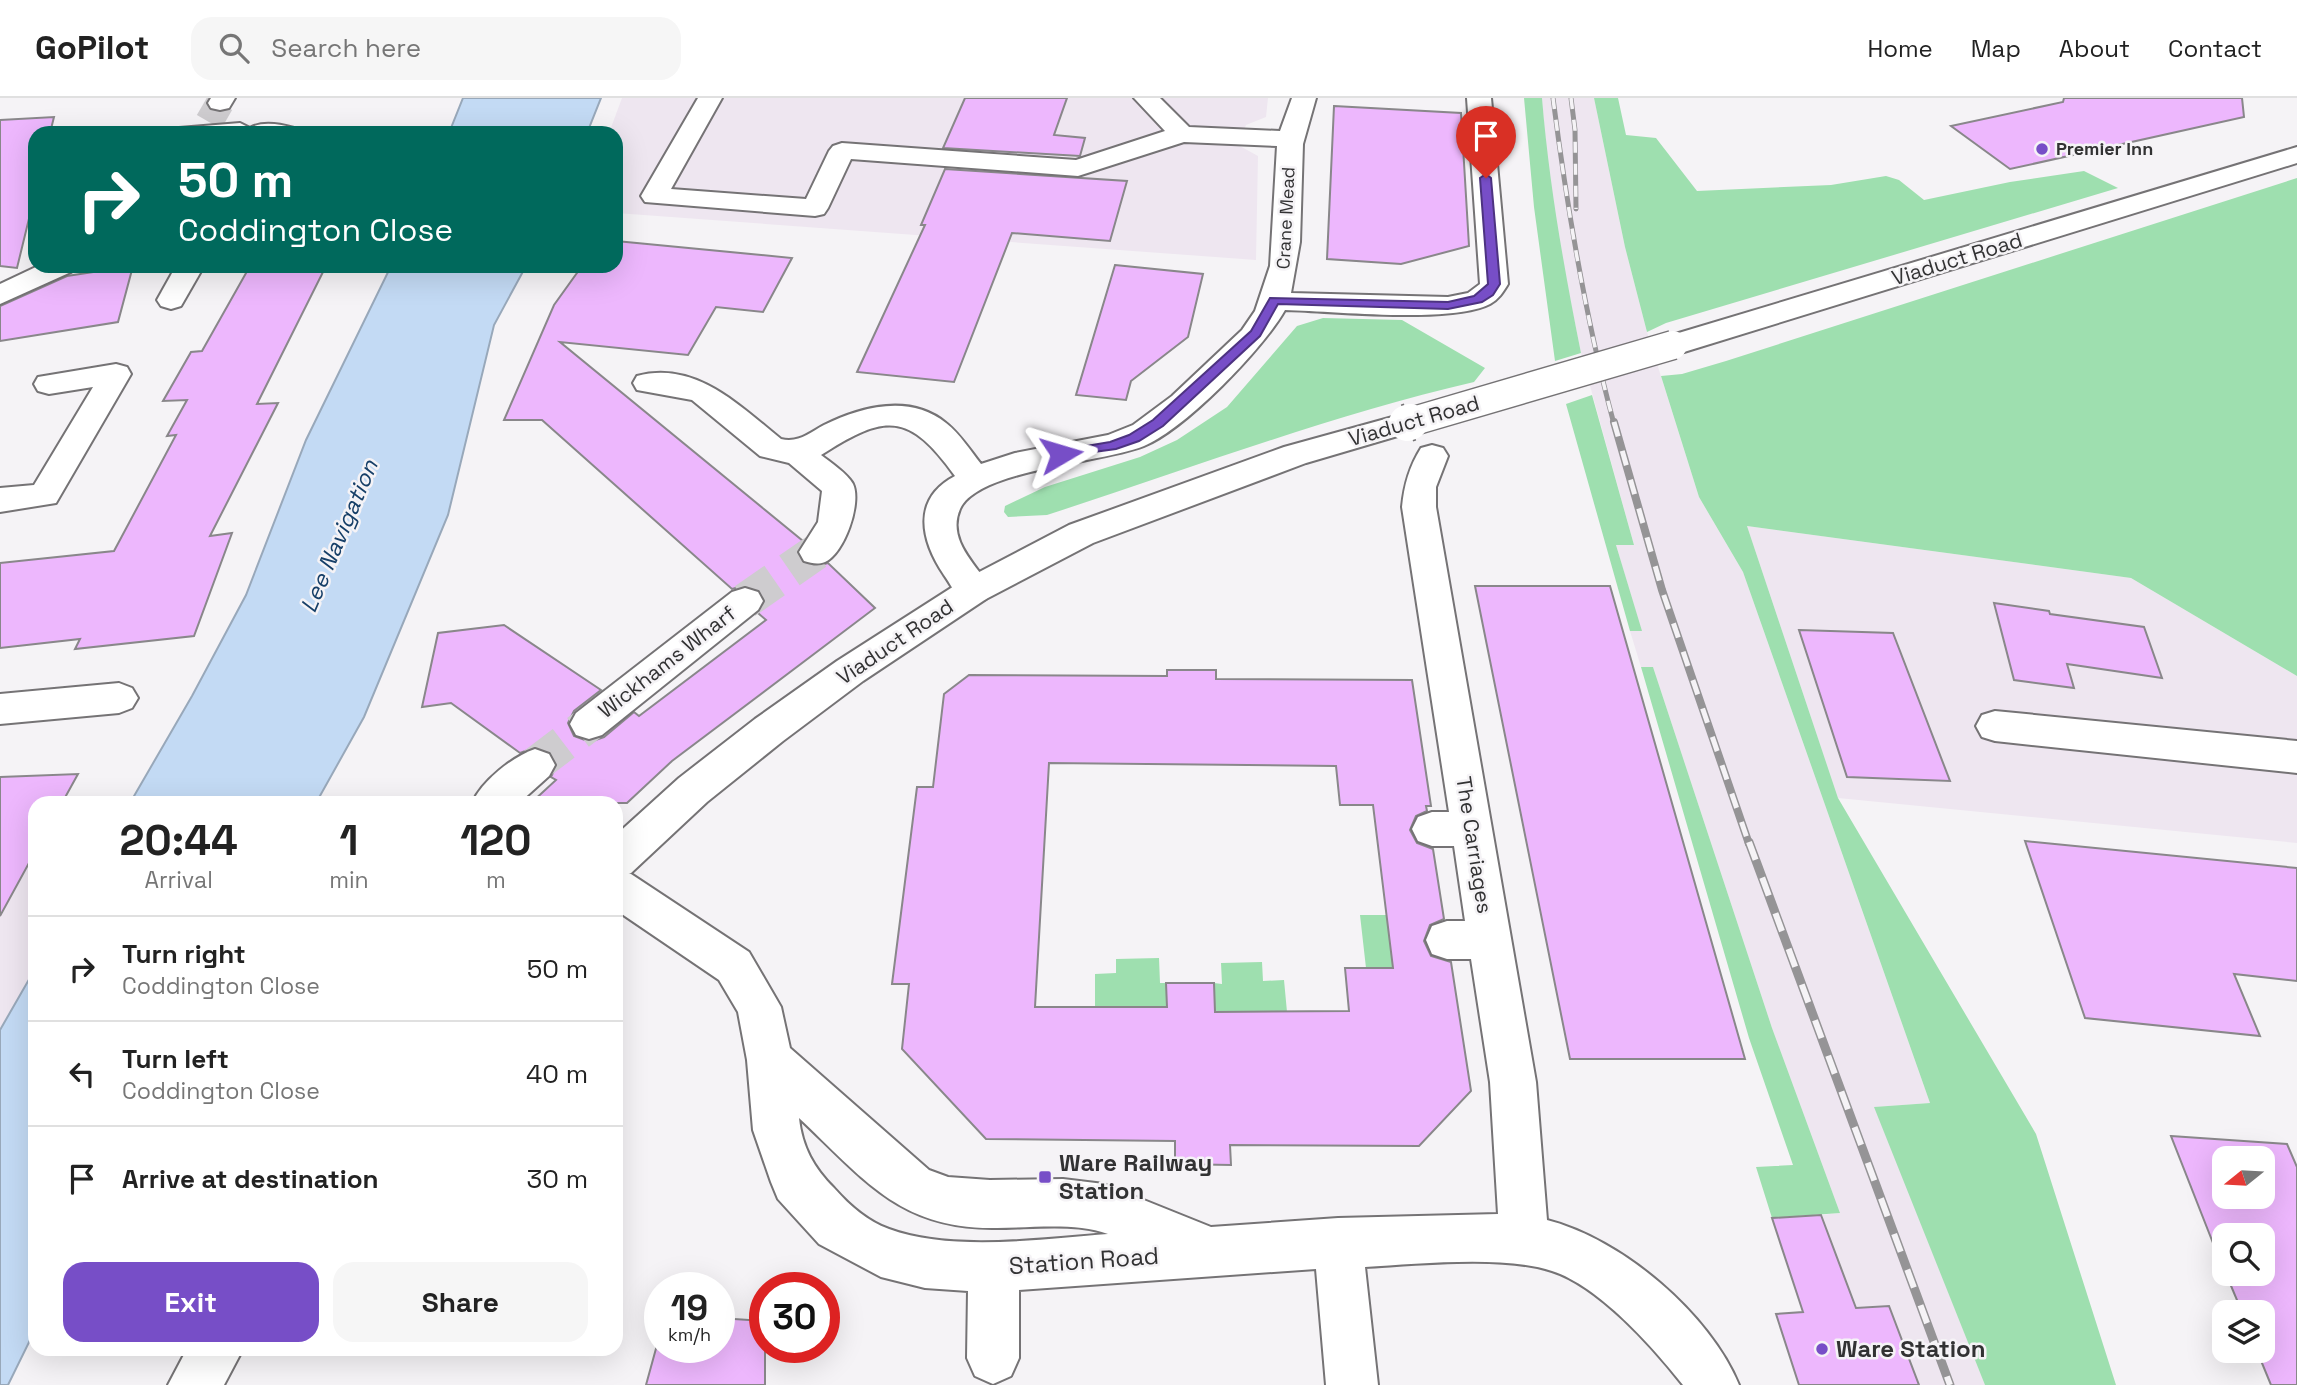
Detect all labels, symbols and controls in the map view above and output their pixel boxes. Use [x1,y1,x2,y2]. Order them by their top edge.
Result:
search box [191,17,681,80]
text: GoPilot [35,27,149,69]
icon: search [215,29,253,67]
text: Search here [271,31,421,65]
text: Home [1867,33,1933,64]
text: Map [1971,33,2021,64]
text: About [2059,33,2130,64]
text: Contact [2168,33,2262,64]
pin [1456,106,1516,178]
icon: arrive [1467,117,1505,155]
place label: Premier Inn [2056,137,2153,160]
marker: Premier Inn [2034,141,2050,157]
text: 50 m [178,149,293,211]
icon: right [63,154,154,245]
street label: Crane Mead [1271,166,1300,270]
text: Coddington Close [178,210,453,250]
street label: Viaduct Road [1888,226,2025,291]
street label: Viaduct Road [1345,389,1482,452]
position arrow [1024,417,1098,491]
water label: Lee Navigation [293,454,385,617]
street label: Viaduct Road [831,593,958,691]
street label: Wickhams Wharf [592,599,741,724]
street label: The Carriages [1450,774,1499,915]
text: 20:44 [120,814,238,867]
text: 1 [339,814,358,867]
text: 120 [460,814,531,867]
text: Arrival [144,865,213,895]
text: min [329,865,369,895]
text: m [486,865,506,895]
text: Turn right [122,937,246,971]
icon: right [63,950,101,988]
text: 50 m [527,952,588,986]
text: Coddington Close [122,971,320,1001]
text: Turn left [122,1042,229,1076]
icon: left [63,1055,101,1093]
text: 40 m [526,1057,588,1091]
text: Coddington Close [122,1076,320,1106]
north arrow [2212,1146,2275,1209]
map controls [2212,1146,2275,1363]
place label: Ware Railway Station [1059,1147,1212,1206]
icon: arrive [63,1160,101,1198]
text: Arrive at destination [122,1162,379,1196]
text: 30 m [527,1162,588,1196]
marker: Ware Railway Station [1037,1169,1053,1185]
button: search [2212,1223,2275,1286]
street label: Station Road [1008,1240,1160,1281]
button: Exit [63,1262,319,1342]
button: Share [333,1262,588,1342]
speed limit sign: 30 [749,1272,840,1363]
text: 19 [671,1286,708,1330]
button: layers [2212,1300,2275,1363]
text: km/h [668,1323,711,1346]
place label: Ware Station [1836,1333,1986,1364]
marker: Ware Station [1814,1341,1830,1357]

